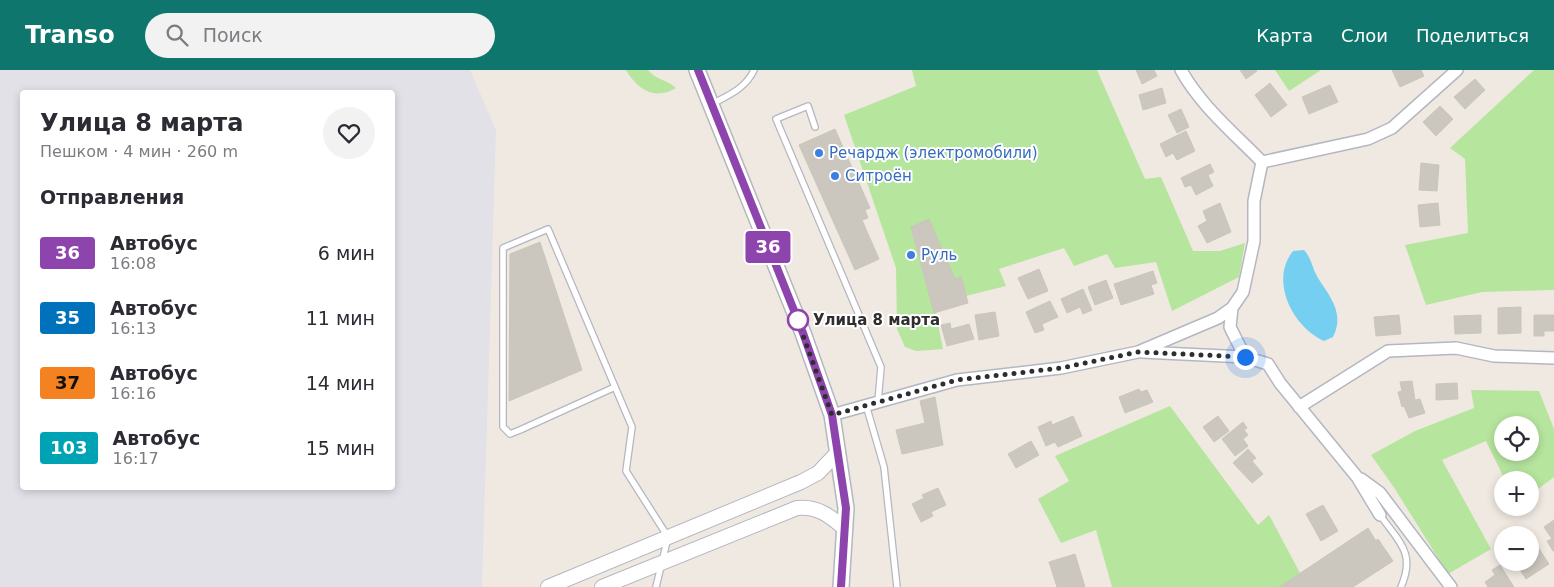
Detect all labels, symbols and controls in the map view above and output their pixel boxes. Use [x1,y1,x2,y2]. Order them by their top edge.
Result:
search box [145,13,495,58]
text: Transo [25,21,115,49]
icon: search [163,21,191,49]
text: Поиск [203,24,263,46]
text: Карта [1256,25,1313,46]
text: Слои [1341,25,1388,46]
text: Поделиться [1416,25,1529,46]
button: heart [323,107,375,159]
text: Улица 8 марта [40,109,243,137]
text: Пешком · 4 мин · 260 m [40,142,238,161]
place label: Речардж (электромобили) [829,144,1038,162]
marker: Речардж (электромобили) [813,147,825,159]
place label: Ситроён [845,167,912,185]
marker: Ситроён [829,170,841,182]
text: Отправления [40,186,184,208]
line badge: 36 [746,231,790,263]
text: Автобус [110,232,198,254]
text: 36 [755,236,781,257]
text: 36 [55,242,80,263]
text: 6 мин [318,242,375,264]
place label: Руль [921,246,957,264]
marker: Руль [905,249,917,261]
text: 16:08 [110,254,156,273]
text: Автобус [110,297,198,319]
text: 35 [55,307,80,328]
text: 11 мин [306,307,375,329]
marker: Улица 8 марта [787,309,809,331]
place label: Улица 8 марта [813,311,940,329]
text: 16:13 [110,319,156,338]
your location [1233,345,1258,370]
text: Автобус [110,362,198,384]
text: 37 [55,372,80,393]
text: 14 мин [306,372,375,394]
text: 16:16 [110,384,156,403]
map controls [1494,416,1539,571]
button: locate [1494,416,1539,461]
text: Автобус [113,427,200,449]
text: 103 [50,437,88,458]
text: 15 мин [306,437,375,459]
text: 16:17 [113,449,159,468]
button: + [1494,471,1539,516]
button: − [1494,526,1539,571]

